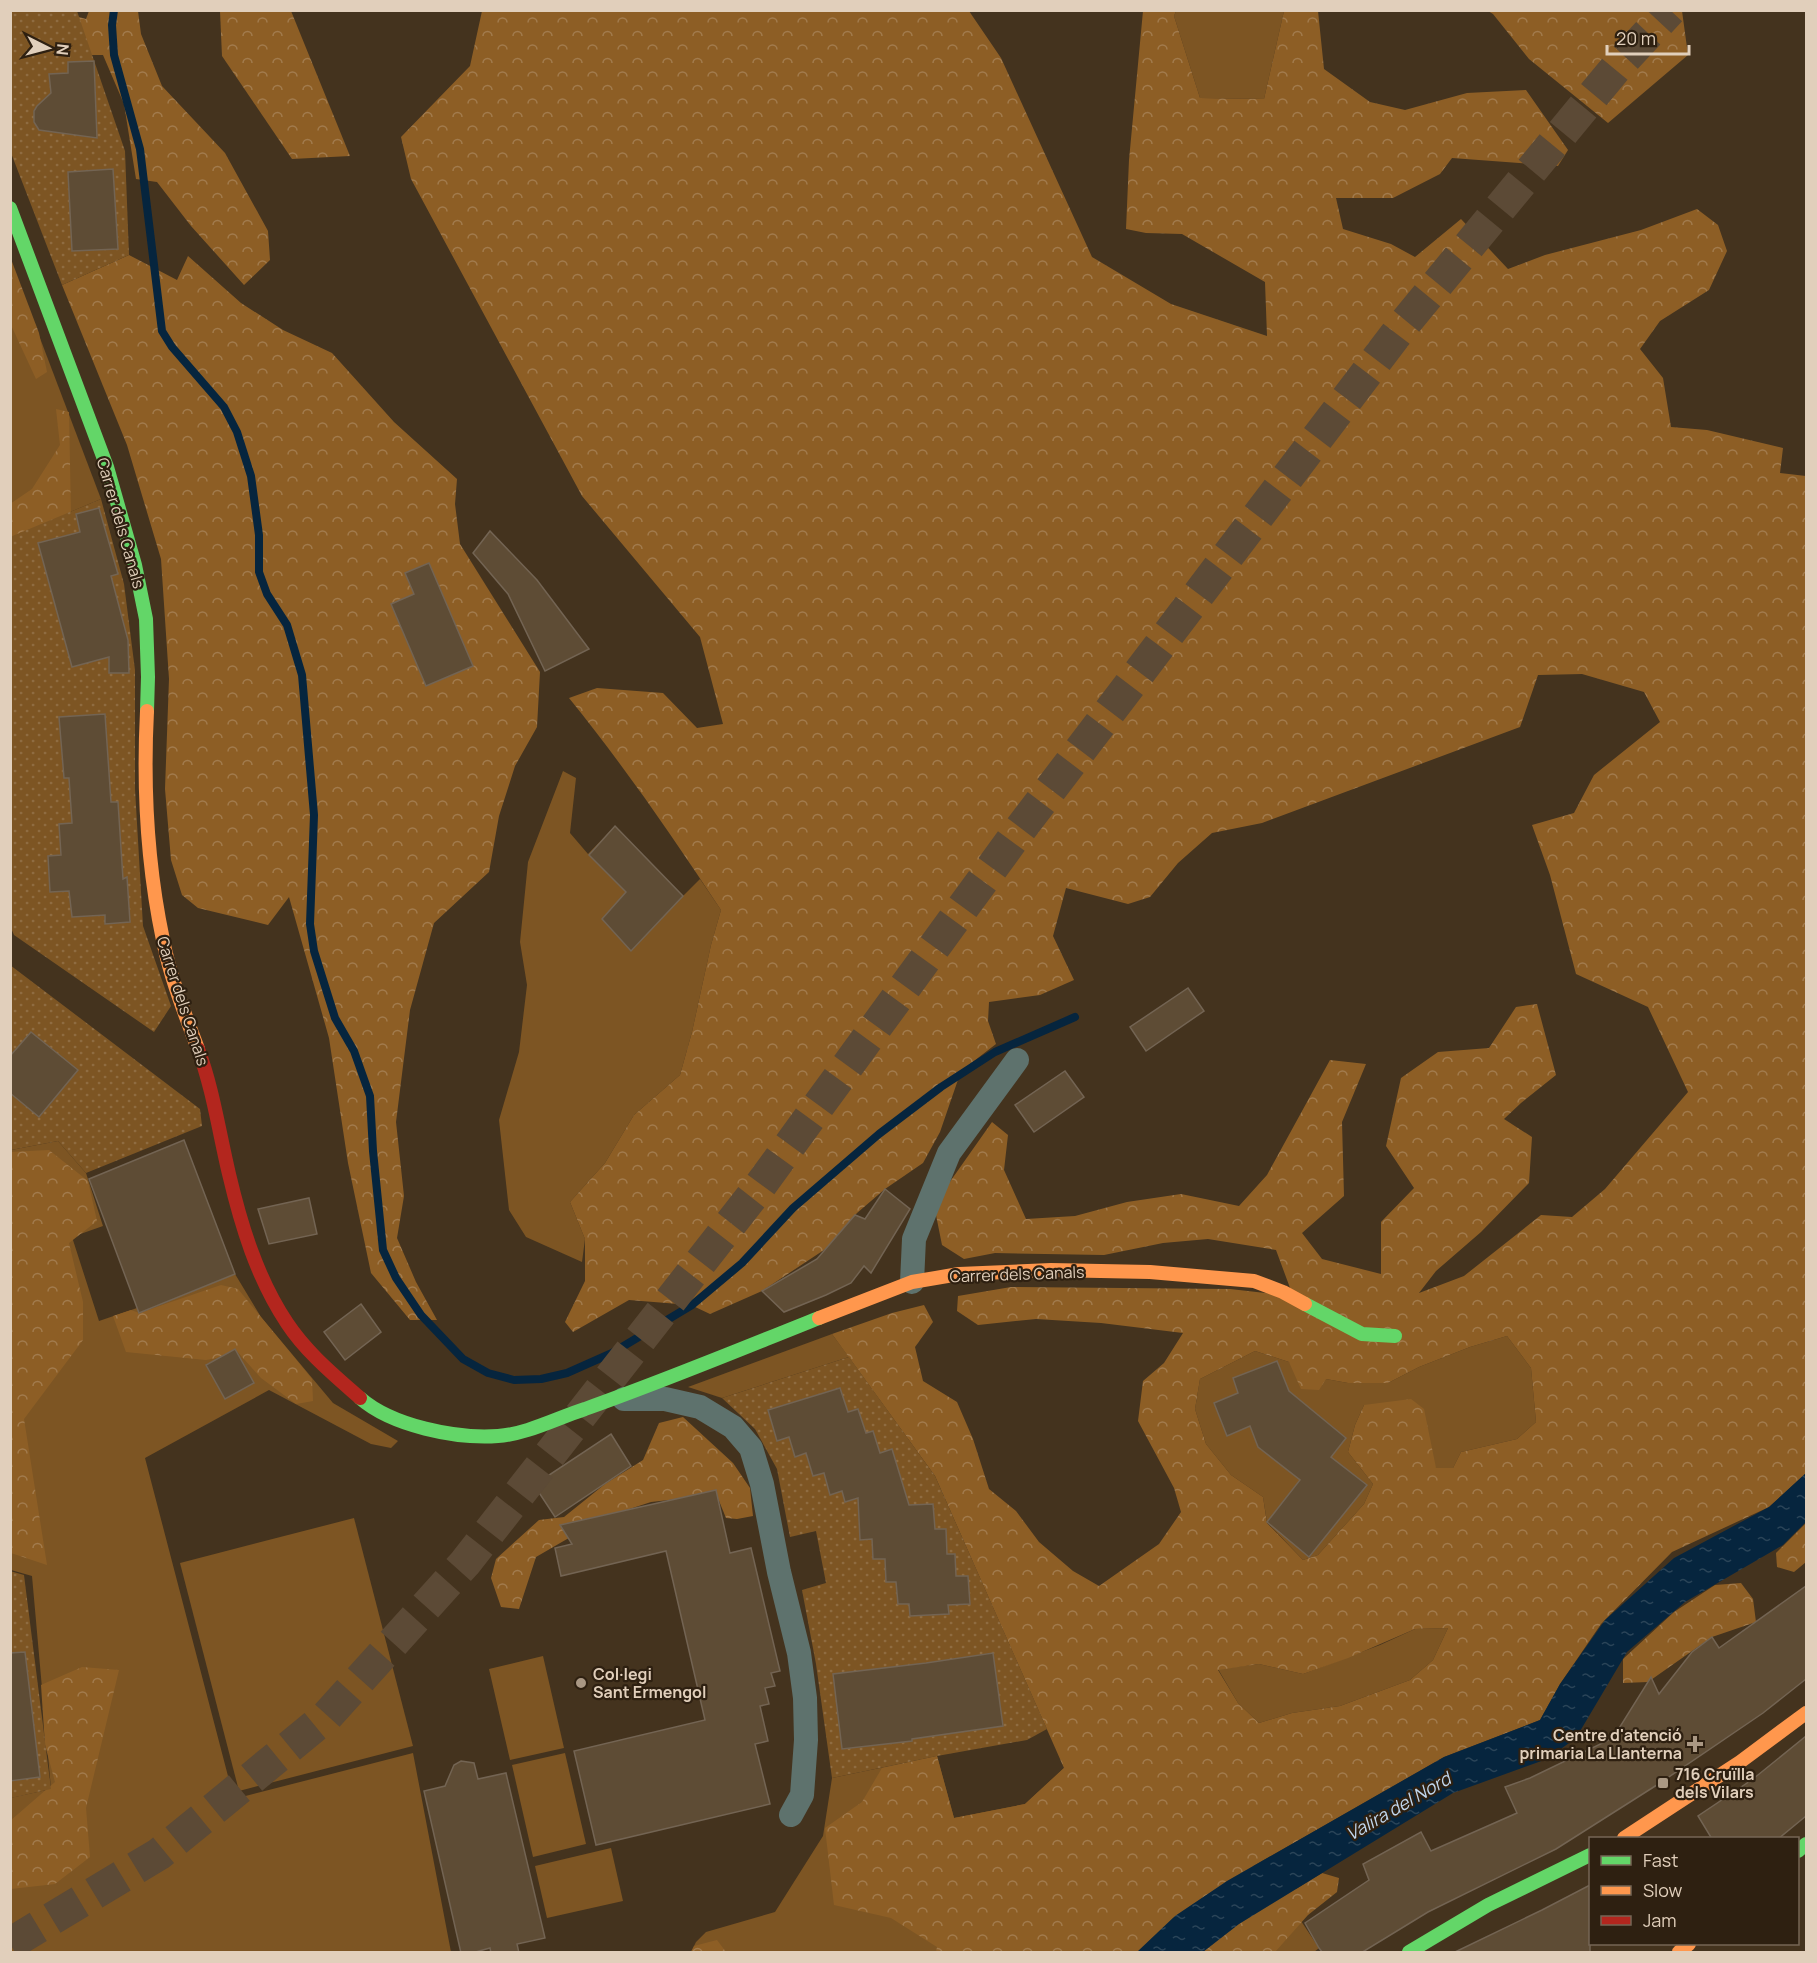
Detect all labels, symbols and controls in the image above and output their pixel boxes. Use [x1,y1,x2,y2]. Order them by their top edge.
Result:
north arrow [18,18,78,78]
scale bar [1607,18,1690,56]
text: 20 m [1616,26,1656,50]
text: N [51,43,74,56]
street label: Carrer dels Canals [92,455,150,591]
street label: Carrer dels Canals [152,933,214,1069]
street label: Carrer dels Canals [949,1261,1085,1287]
place label: Col·legi Sant Ermengol [593,1663,707,1703]
marker: Col·legi Sant Ermengol [574,1676,588,1690]
place label: Centre d'atenció primaria La Llanterna [1519,1724,1682,1764]
marker: Centre d'atenció primaria La Llanterna [1686,1735,1704,1753]
place label: 716 Cruïlla dels Vilars [1675,1763,1755,1803]
water label: Valira del Nord [1341,1765,1457,1846]
marker: 716 Cruïlla dels Vilars [1656,1776,1670,1790]
legend [1589,1837,1799,1945]
text: Fast [1643,1848,1678,1872]
text: Slow [1643,1878,1683,1902]
text: Jam [1643,1908,1677,1932]

